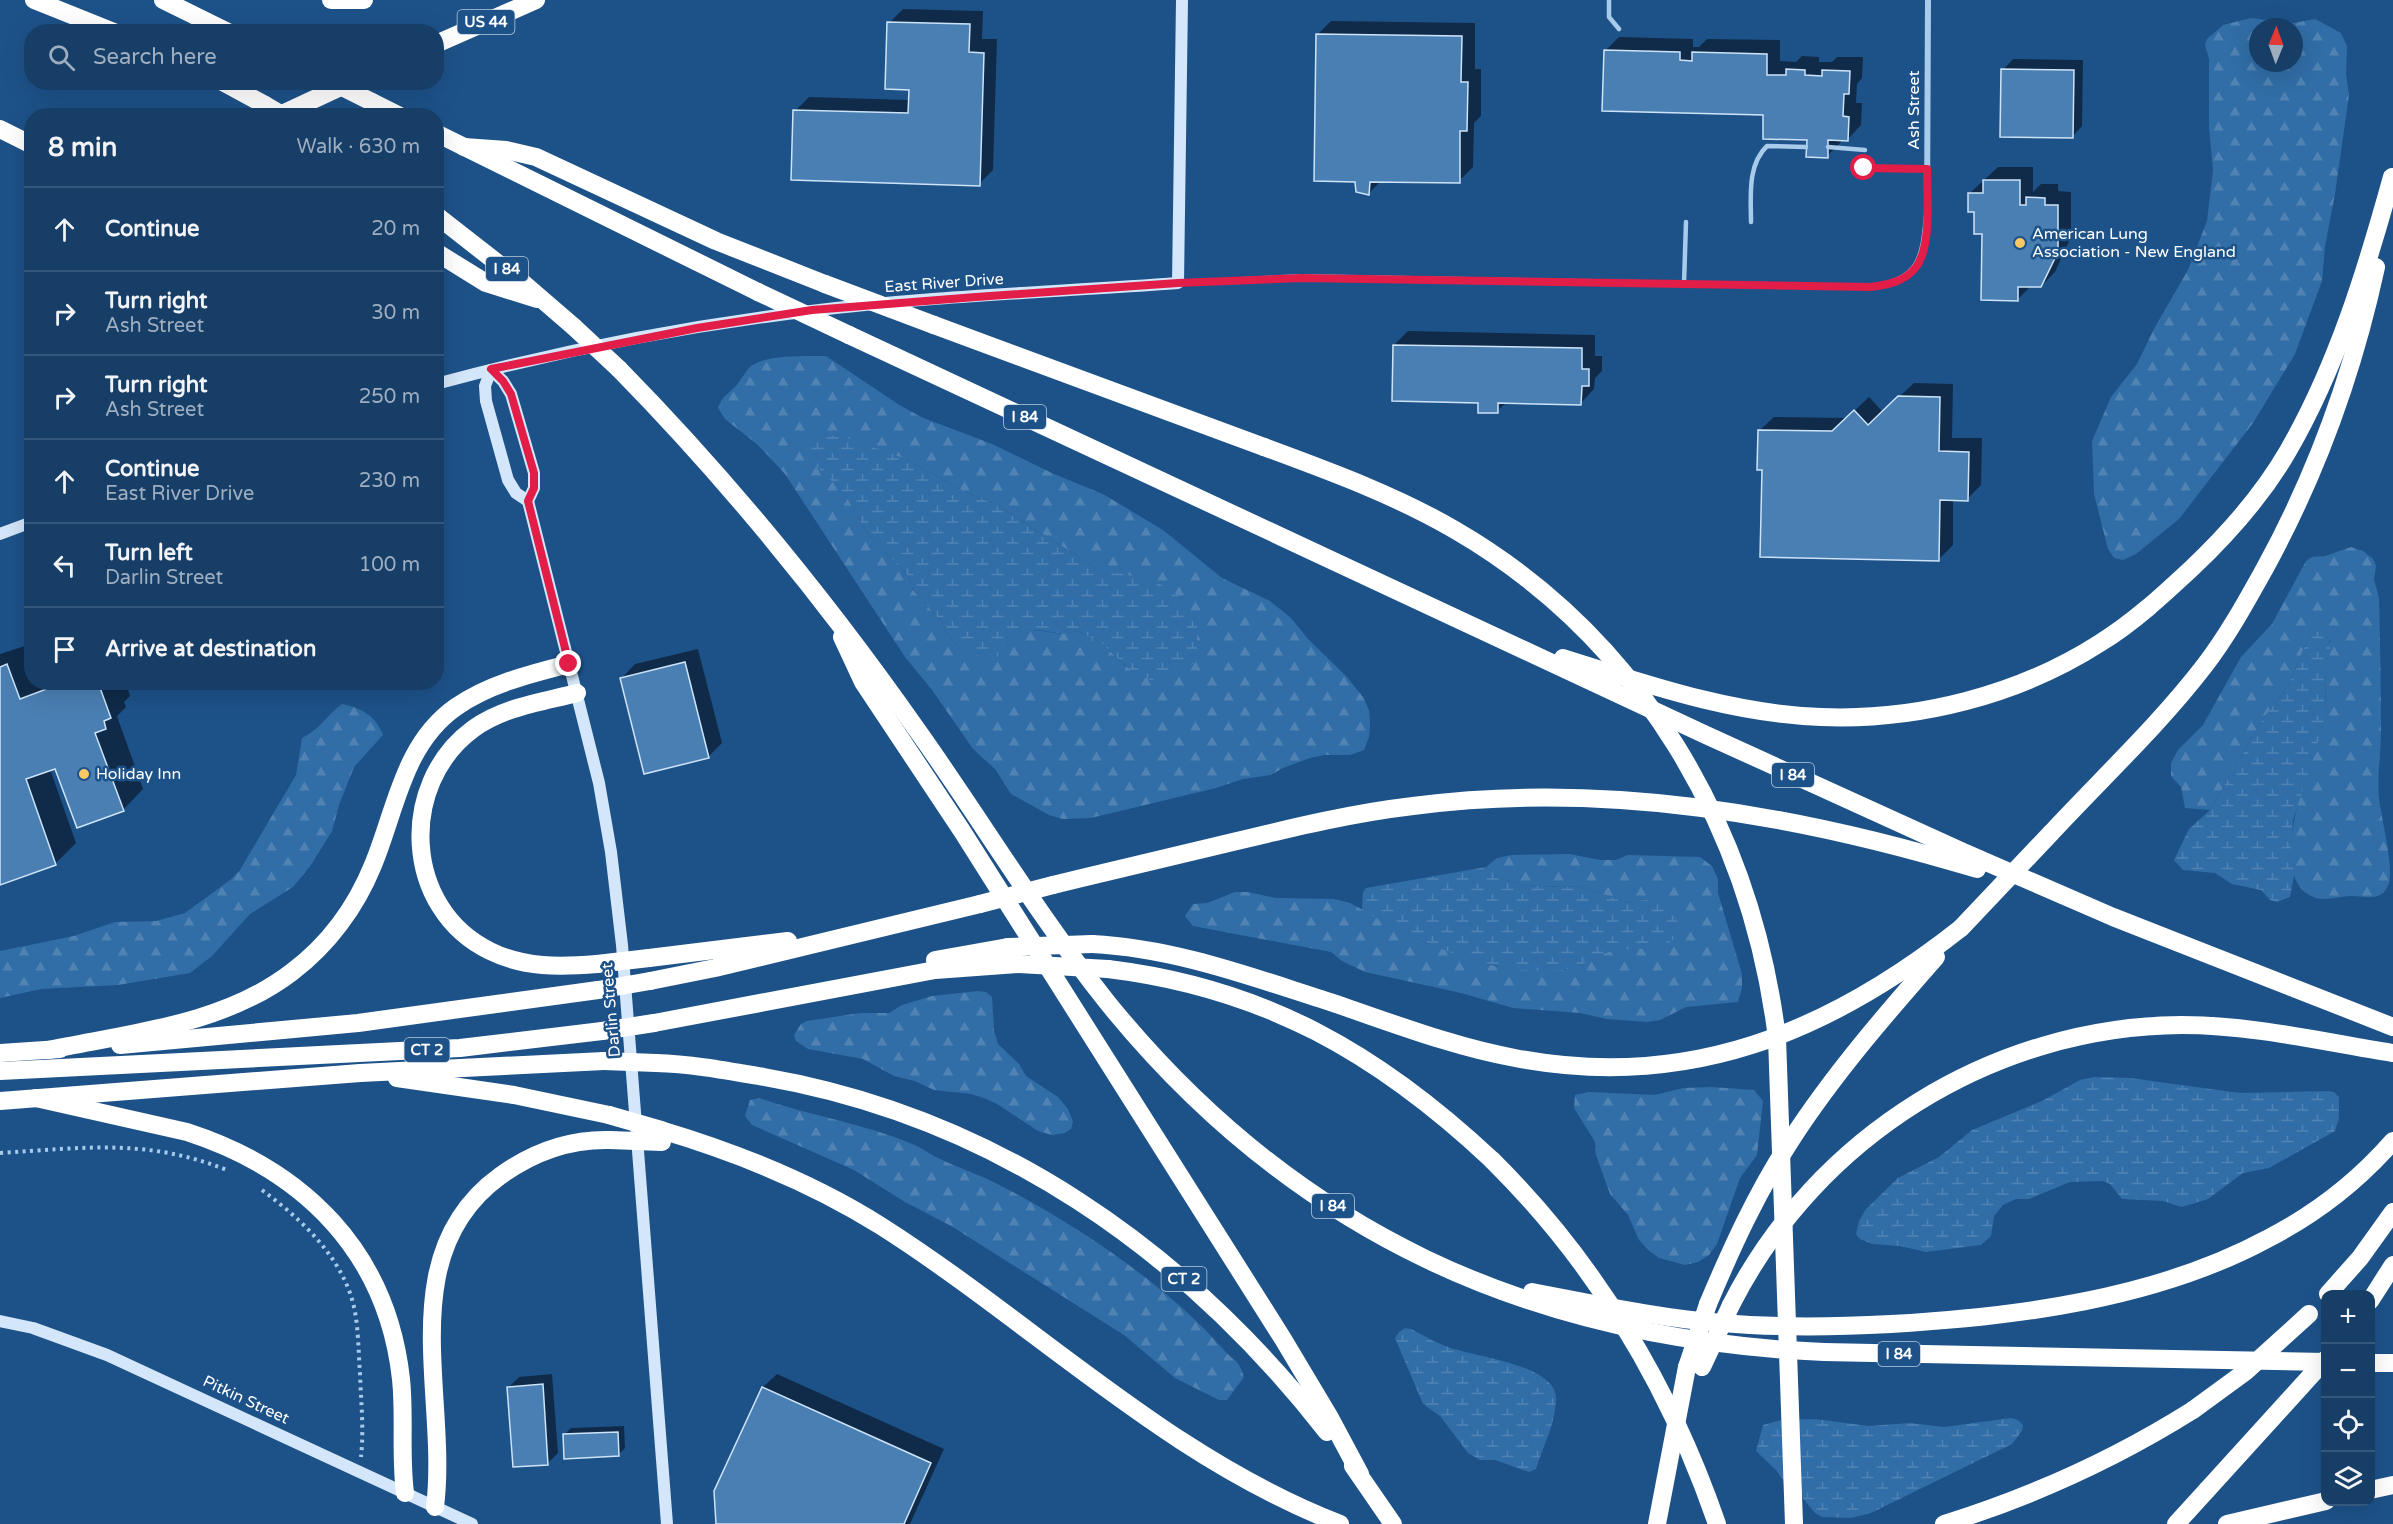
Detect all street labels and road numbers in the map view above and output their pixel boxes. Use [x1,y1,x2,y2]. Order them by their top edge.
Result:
road number: US 44 [458,10,514,34]
street label: Ash Street [1904,70,1924,150]
road number: I 84 [486,257,528,281]
street label: East River Drive [884,269,1004,297]
road number: I 84 [1004,405,1046,429]
road number: I 84 [1772,763,1814,787]
street label: Darlin Street [597,962,625,1058]
road number: CT 2 [404,1038,450,1062]
road number: I 84 [1312,1194,1354,1218]
road number: CT 2 [1162,1267,1206,1291]
road number: I 84 [1878,1342,1920,1366]
street label: Pitkin Street [200,1371,292,1429]

